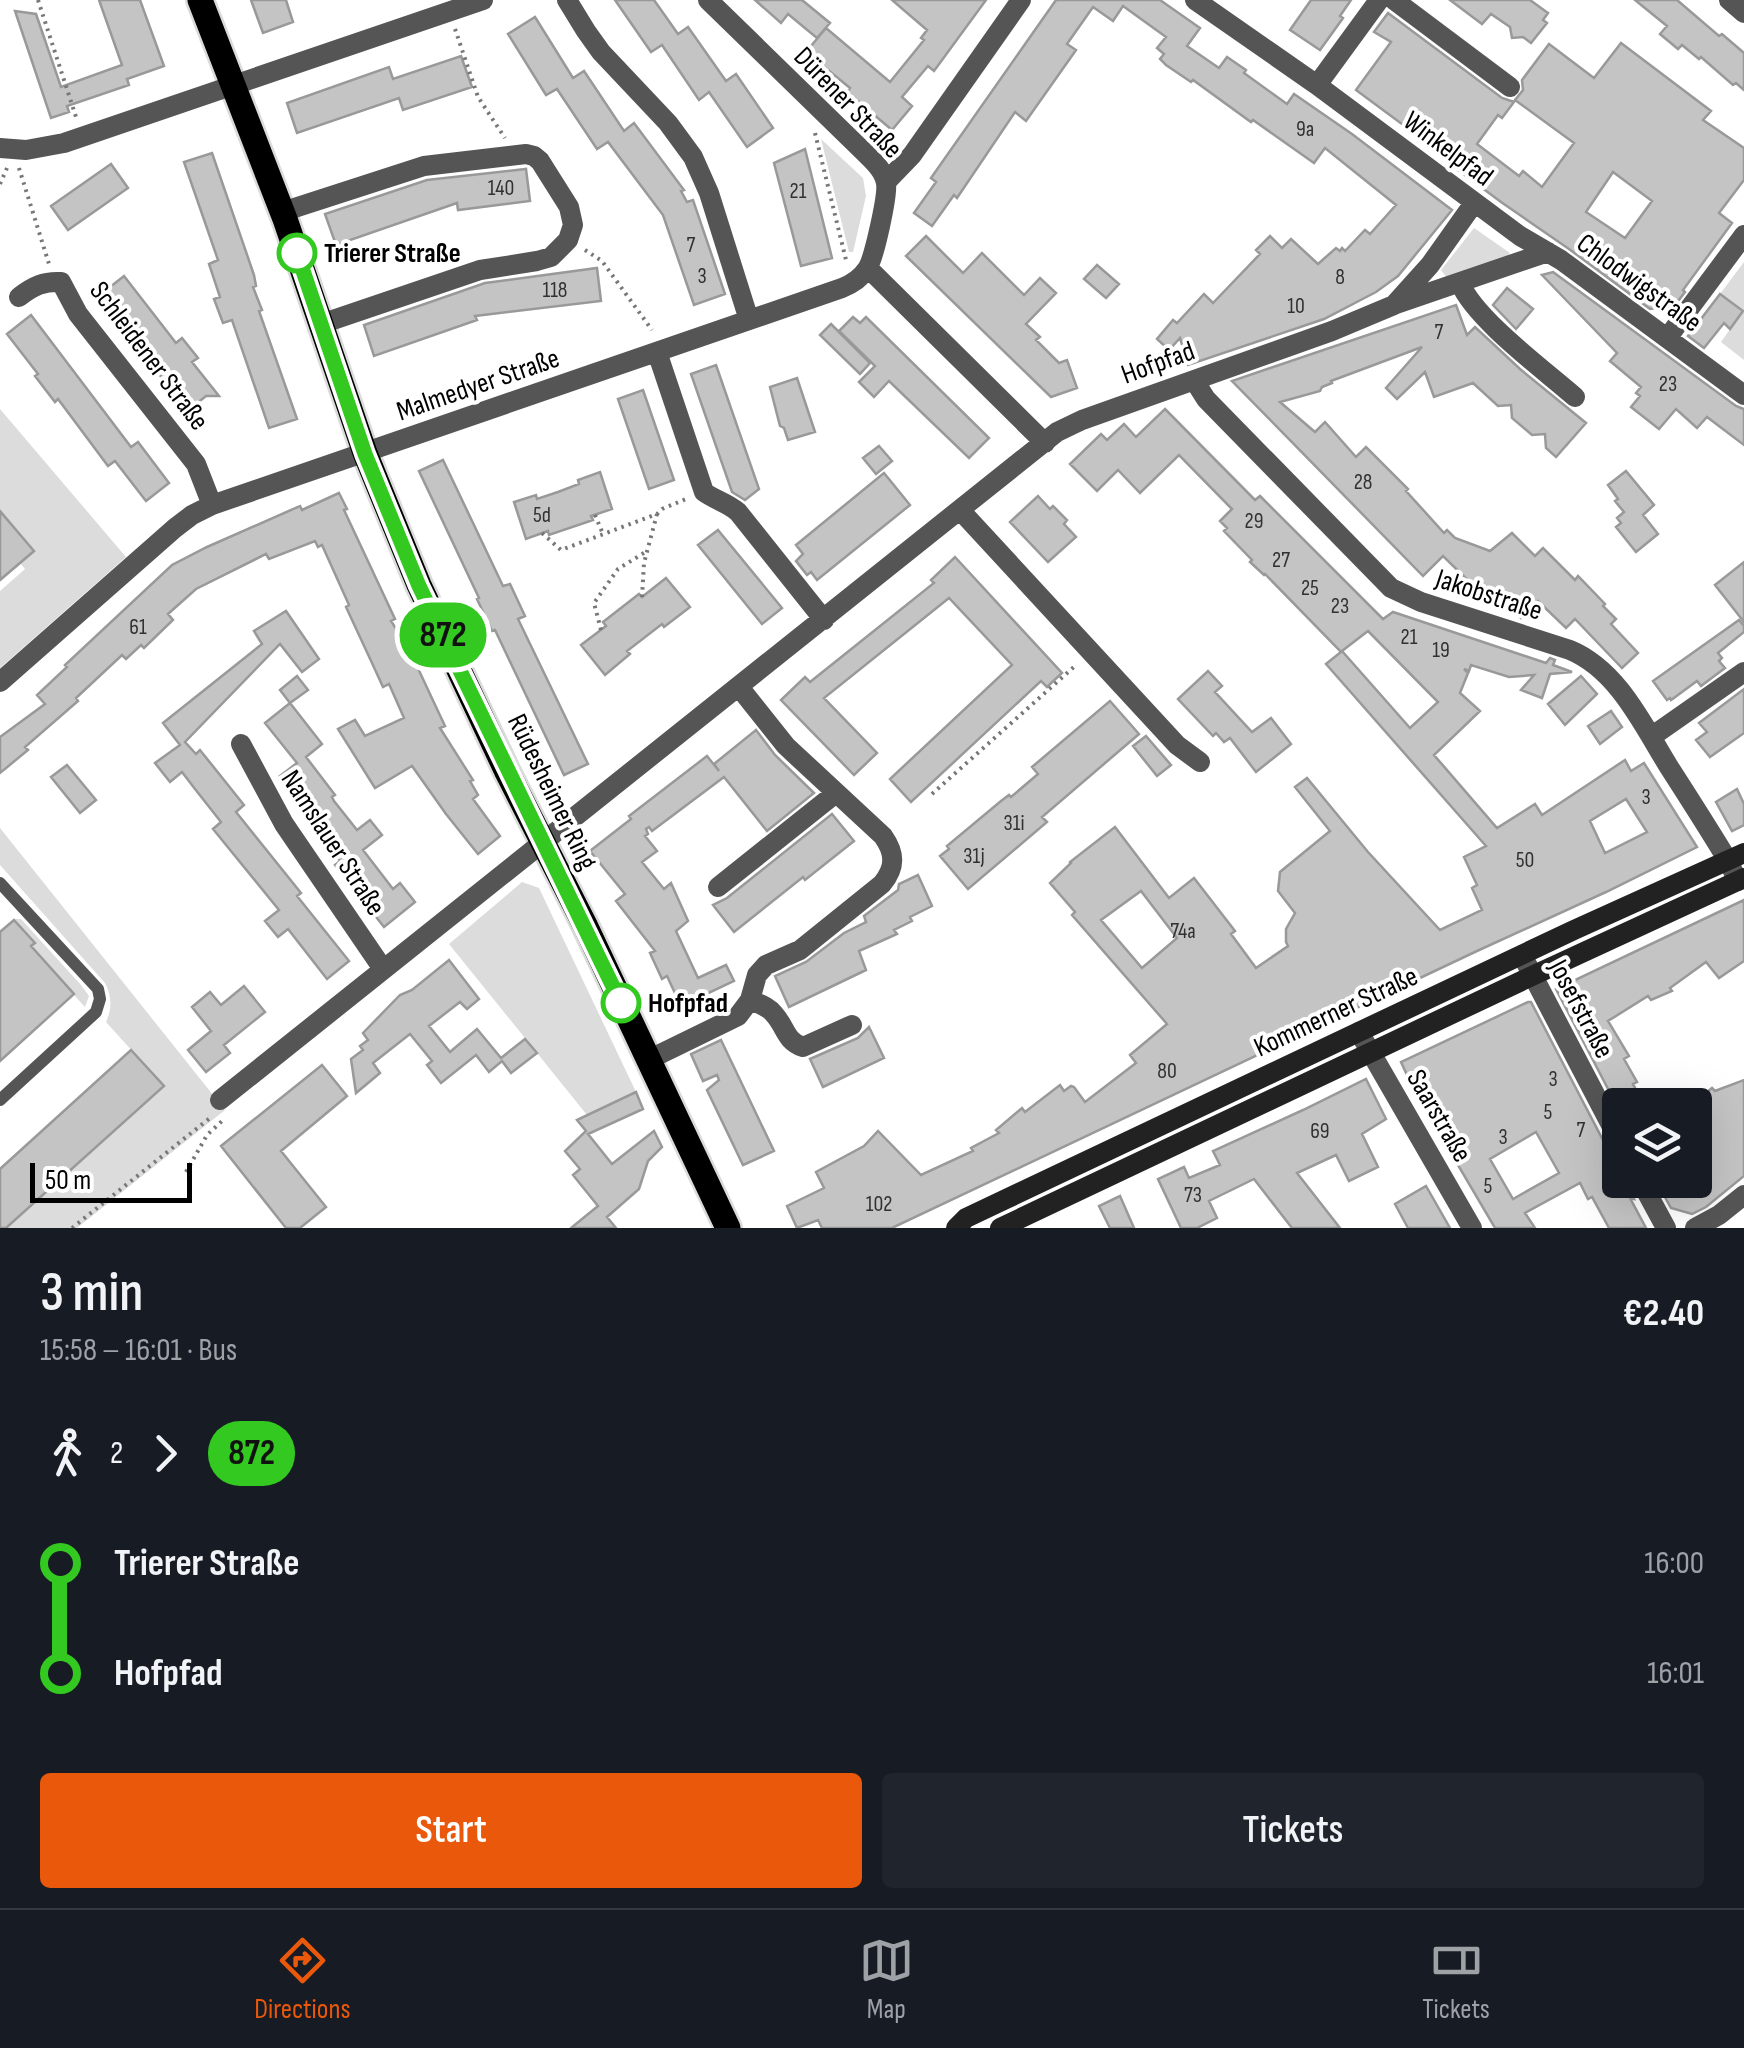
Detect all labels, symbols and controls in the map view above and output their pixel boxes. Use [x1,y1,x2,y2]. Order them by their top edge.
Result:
street label: Dürener Straße [787,40,909,166]
street label: Winkelpfad [1397,105,1499,193]
house number: 9a [1296,116,1314,143]
house number: 140 [488,175,514,202]
house number: 21 [790,178,807,205]
street label: Chlodwigstraße [1570,227,1708,339]
house number: 7 [687,232,696,259]
marker: Trierer Straße [278,234,316,272]
place label: Trierer Straße [324,237,461,270]
house number: 3 [697,263,707,290]
house number: 8 [1335,264,1345,291]
street label: Schleidener Straße [82,275,216,437]
house number: 118 [542,277,568,304]
house number: 10 [1287,293,1305,320]
house number: 7 [1435,319,1444,346]
street label: Hofpfad [1117,335,1199,391]
street label: Malmedyer Straße [392,342,564,428]
house number: 23 [1659,371,1677,398]
house number: 28 [1354,469,1372,496]
house number: 5d [533,502,551,529]
house number: 29 [1245,508,1263,535]
house number: 27 [1272,547,1290,574]
street label: Jakobstraße [1431,562,1546,628]
house number: 25 [1301,575,1319,602]
house number: 23 [1331,593,1349,620]
line badge: 872 [386,602,500,668]
house number: 61 [129,614,147,641]
text: 872 [420,614,466,657]
house number: 21 [1401,624,1418,651]
house number: 19 [1432,637,1450,664]
street label: Rüdesheimer Ring [500,709,604,875]
street label: Namslauer Straße [274,764,392,922]
house number: 3 [1641,784,1651,811]
house number: 31i [1003,810,1025,837]
house number: 31j [963,843,985,870]
house number: 50 [1516,847,1534,874]
house number: 74a [1170,918,1196,945]
street label: Josefstraße [1541,953,1621,1064]
street label: Kommerner Straße [1249,960,1423,1064]
marker: Hofpfad [602,984,640,1022]
place label: Hofpfad [648,987,728,1020]
house number: 80 [1157,1058,1177,1085]
street label: Saarstraße [1399,1064,1479,1168]
house number: 3 [1548,1066,1558,1093]
map controls [1602,1088,1712,1198]
button: layers [1602,1088,1712,1198]
house number: 5 [1544,1099,1553,1126]
house number: 7 [1577,1117,1586,1144]
house number: 69 [1310,1118,1330,1145]
house number: 3 [1498,1124,1508,1151]
scale bar [30,1158,192,1202]
text: 50 m [45,1164,91,1197]
house number: 5 [1484,1173,1493,1200]
house number: 73 [1184,1182,1202,1209]
house number: 102 [866,1191,892,1218]
text: 3 min [40,1260,143,1327]
text: €2.40 [1623,1291,1704,1336]
text: 15:58 – 16:01 · Bus [40,1331,237,1370]
icon: walk [40,1426,95,1481]
icon: forward [138,1426,193,1481]
text: 872 [228,1432,275,1475]
text: 2 [110,1434,123,1473]
text: Trierer Straße [114,1541,299,1586]
text: 16:00 [1644,1544,1704,1583]
text: Hofpfad [114,1651,223,1696]
text: 16:01 [1647,1654,1704,1693]
button: Start [40,1773,862,1888]
button: Tickets [882,1773,1704,1888]
tab: Directions [254,1933,350,2026]
tab: Map [859,1933,914,2026]
tab: Tickets [1422,1933,1490,2026]

